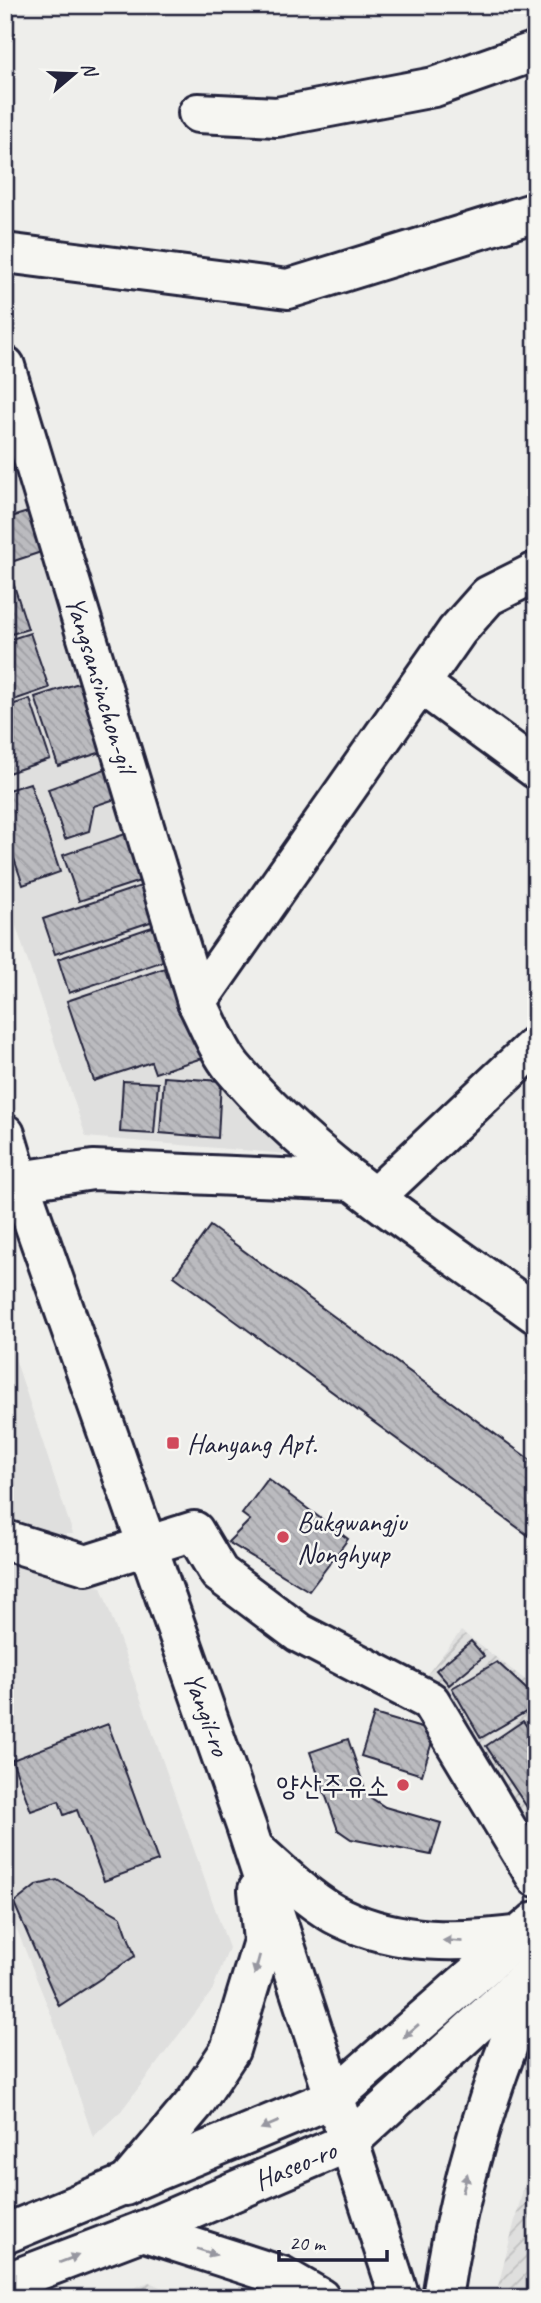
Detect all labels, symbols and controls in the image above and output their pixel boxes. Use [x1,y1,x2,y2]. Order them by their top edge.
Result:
north arrow [38,38,108,108]
text: N [76,59,103,81]
street label: Yangsansinchon-gil [58,592,146,781]
place label: Hanyang Apt. [187,1426,318,1461]
marker: Hanyang Apt. [165,1435,181,1451]
place label: Bukgwangju Nonghyup [297,1504,408,1571]
marker: Bukgwangju Nonghyup [275,1529,291,1545]
street label: Yangil-ro [176,1668,239,1762]
place label: 양산주유소 [276,1768,389,1803]
marker: 양산주유소 [395,1777,411,1793]
one-way arrow [442,1936,464,1947]
one-way arrow [251,1955,261,1976]
one-way arrow [402,2023,420,2039]
one-way arrow [260,2120,281,2131]
street label: Haseo-ro [249,2131,343,2198]
one-way arrow [460,2172,471,2194]
scale bar [279,2219,387,2263]
text: 20 m [289,2230,327,2256]
one-way arrow [196,2247,217,2258]
one-way arrow [59,2253,80,2264]

